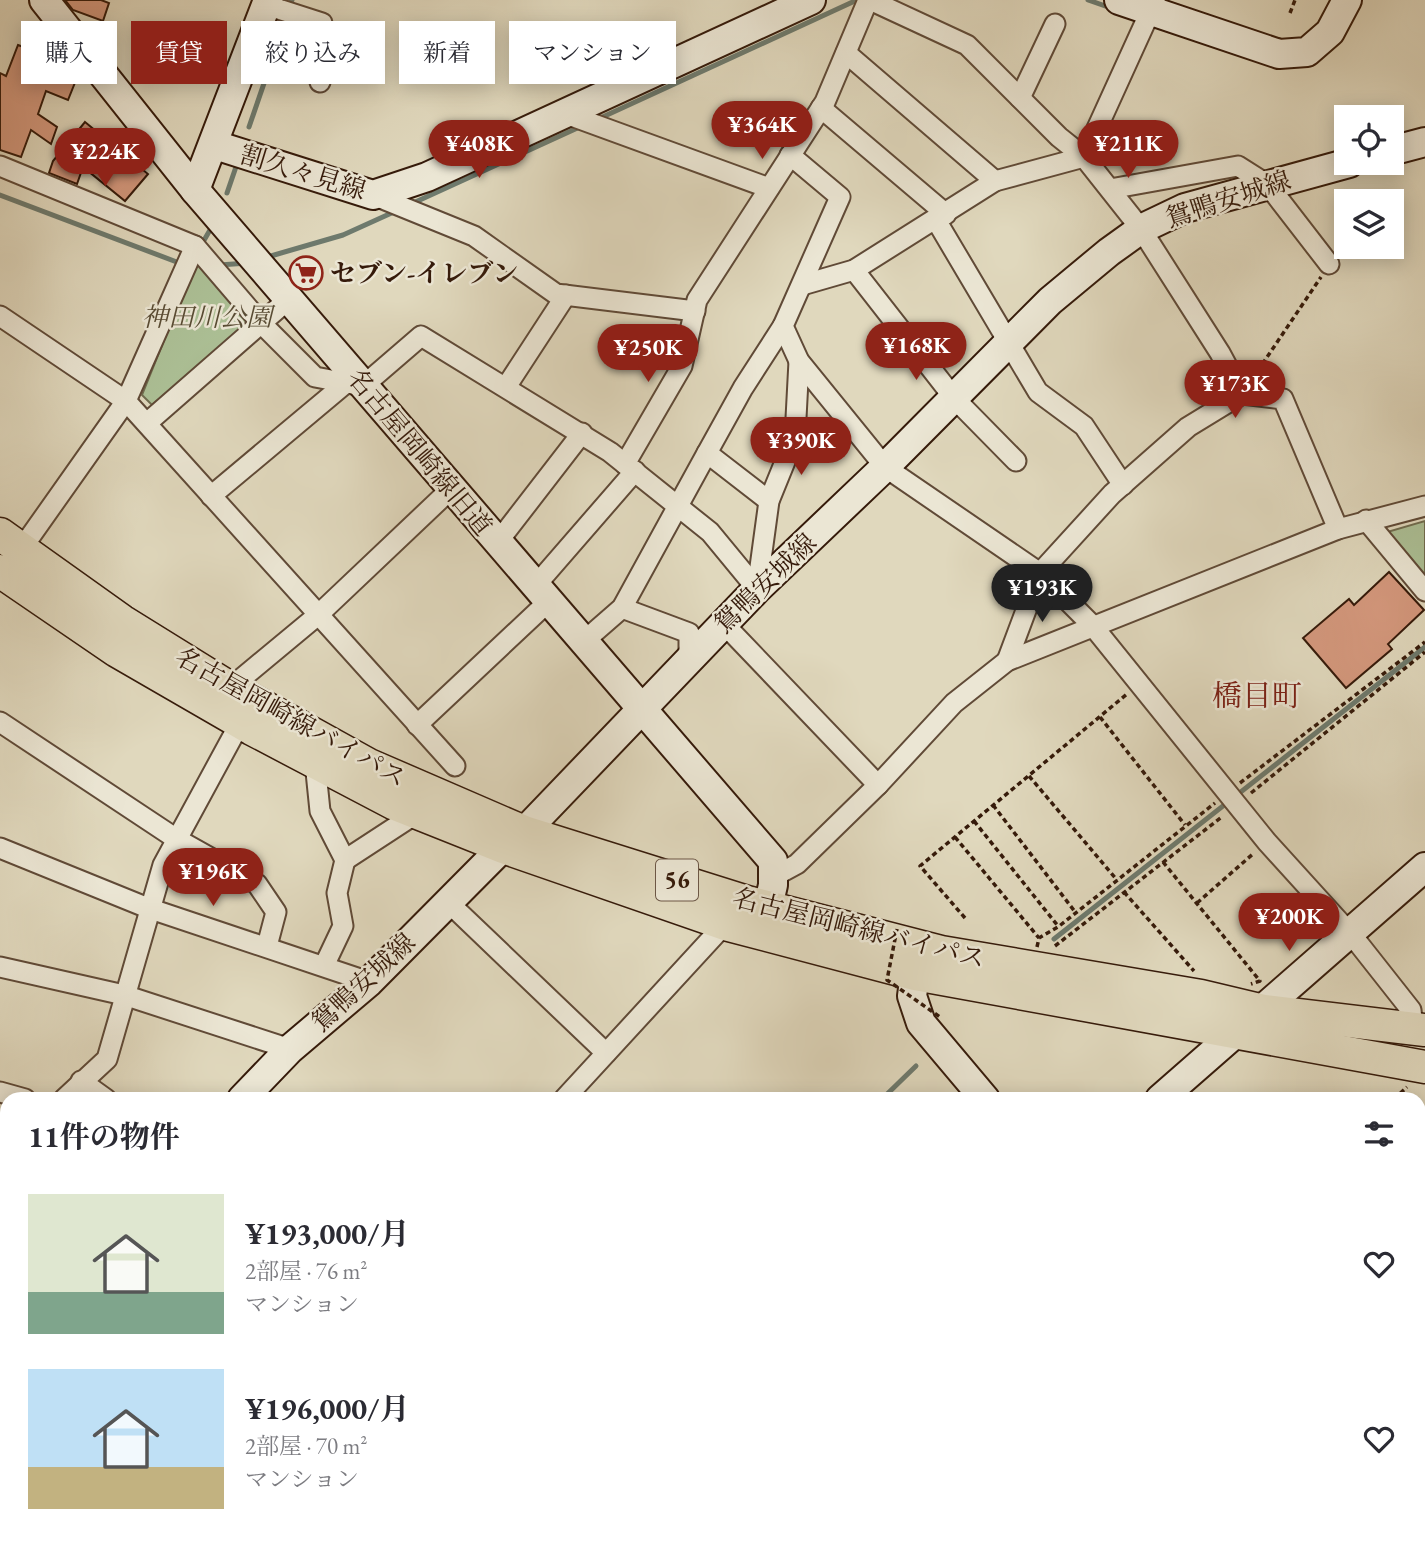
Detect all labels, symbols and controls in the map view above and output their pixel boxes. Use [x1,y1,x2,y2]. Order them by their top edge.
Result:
chip: 購入 [21,21,117,84]
chip: 賃貸 [131,21,227,84]
chip: 絞り込み [241,21,385,84]
chip: 新着 [399,21,495,84]
chip: マンション [509,21,676,84]
pin: ¥364K [713,102,811,161]
map controls [1334,105,1404,259]
button: locate [1334,105,1404,175]
text: ¥364K [727,109,797,139]
pin: ¥408K [430,120,528,180]
pin: ¥211K [1079,120,1177,180]
pin: ¥224K [56,128,154,188]
text: ¥408K [444,128,514,158]
text: ¥211K [1093,128,1163,158]
text: ¥224K [70,136,140,166]
street label: 割久々見線 [236,137,370,207]
street label: 鴛鴨安城線 [1161,163,1295,235]
button: layers [1334,189,1404,259]
supermarket icon: セブン-イレブン [287,254,325,292]
place label: セブン-イレブン [330,256,518,290]
park label: 神田川公園 [142,300,276,334]
pin: ¥168K [867,322,965,382]
pin: ¥250K [599,324,697,384]
text: ¥168K [881,330,951,360]
text: ¥250K [613,332,683,362]
pin: ¥173K [1186,360,1284,420]
street label: 名古屋岡崎線旧道 [340,361,500,543]
text: ¥173K [1200,368,1270,398]
pin: ¥390K [752,418,850,477]
text: ¥390K [766,425,836,455]
street label: 鴛鴨安城線 [706,526,824,640]
pin: ¥193K [993,564,1091,624]
text: ¥193K [1007,572,1077,602]
street label: 名古屋岡崎線バイパス [169,639,413,795]
district label: 橋目町 [1212,676,1302,715]
pin: ¥196K [164,848,262,908]
text: ¥196K [178,856,248,886]
road number: 56 [656,860,698,900]
street label: 名古屋岡崎線バイパス [729,880,989,976]
pin: ¥200K [1240,894,1338,953]
text: ¥200K [1254,901,1324,931]
street label: 鴛鴨安城線 [304,925,422,1039]
icon: filters [1360,1115,1398,1153]
text: 11件の物件 [28,1117,180,1156]
text: ¥193,000/月 [245,1214,409,1253]
icon: home [84,1222,168,1306]
icon: heart [1360,1245,1398,1283]
text: 2部屋 · 76 m² [245,1256,367,1286]
text: マンション [245,1289,359,1319]
text: ¥196,000/月 [245,1389,409,1428]
icon: home [84,1397,168,1481]
icon: heart [1360,1420,1398,1458]
text: 2部屋 · 70 m² [245,1431,367,1461]
text: マンション [245,1464,359,1494]

